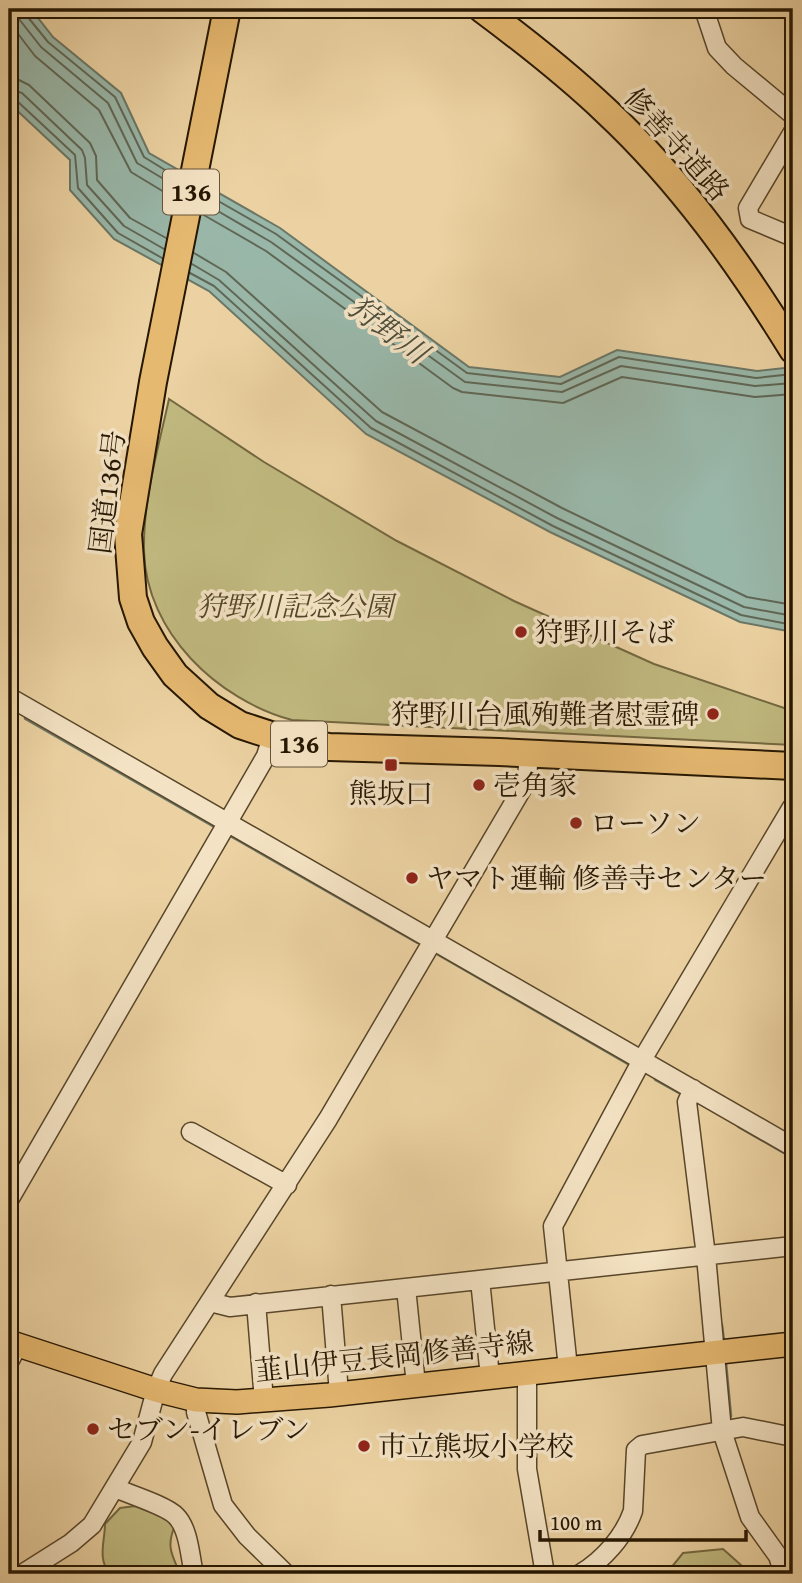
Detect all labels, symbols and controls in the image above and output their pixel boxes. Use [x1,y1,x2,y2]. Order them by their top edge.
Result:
street label: 修善寺道路 [615,78,739,209]
road number: 136 [163,169,219,214]
water label: 狩野川 [339,285,440,376]
street label: 国道136号 [79,428,134,556]
park label: 狩野川記念公園 [197,585,397,626]
place label: 狩野川そば [535,611,675,652]
marker: 狩野川そば [513,624,529,640]
place label: 狩野川台風殉難者慰霊碑 [391,693,699,734]
marker: 狩野川台風殉難者慰霊碑 [705,706,721,722]
road number: 136 [271,722,327,766]
marker: 熊坂口 [383,757,399,773]
place label: 壱角家 [493,764,577,805]
place label: 熊坂口 [349,772,433,813]
marker: 壱角家 [471,777,487,793]
place label: ローソン [590,802,701,843]
marker: ローソン [568,815,584,831]
place label: ヤマト運輸 修善寺センター [426,857,767,898]
marker: ヤマト運輸 修善寺センター [404,870,420,886]
street label: 韮山伊豆長岡修善寺線 [253,1320,535,1391]
place label: セブン-イレブン [107,1408,310,1449]
marker: セブン-イレブン [85,1421,101,1437]
place label: 市立熊坂小学校 [378,1425,574,1466]
marker: 市立熊坂小学校 [356,1438,372,1454]
scale bar [540,1499,746,1543]
text: 100 m [550,1507,602,1538]

